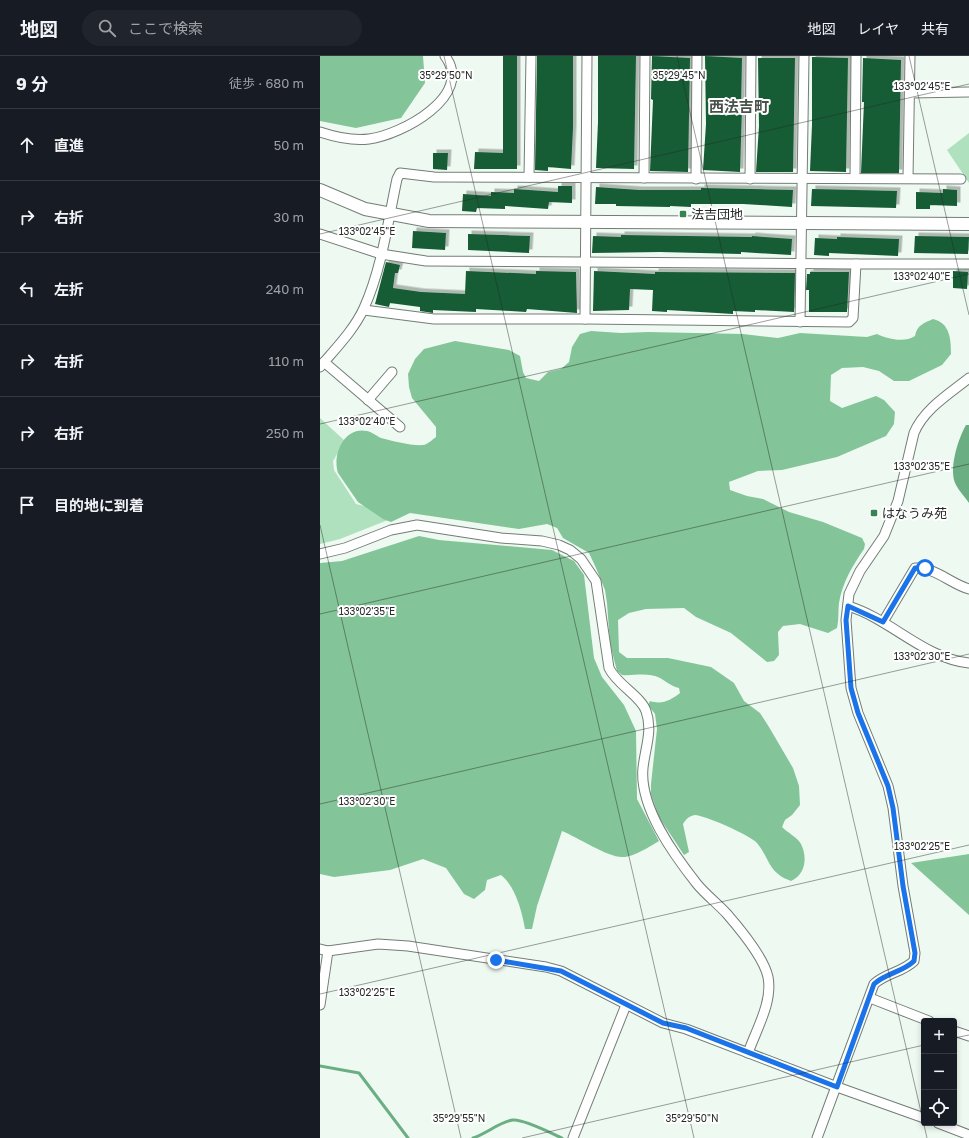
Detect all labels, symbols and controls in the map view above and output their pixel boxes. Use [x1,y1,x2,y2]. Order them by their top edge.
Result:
search box [82,10,362,46]
text: 地図 [20,17,58,40]
icon: search [96,17,118,39]
text: ここで検索 [128,19,203,37]
text: 地図 [807,20,835,37]
text: レイヤ [857,20,899,37]
text: 共有 [921,20,949,37]
text: 35°29'50"N [419,69,473,81]
text: 35°29'45"N [653,69,706,81]
text: 9 分 [16,73,48,94]
text: 徒歩 · 680 m [229,75,304,91]
text: 133°02'45"E [894,80,950,92]
district label: 西法吉町 [709,97,769,115]
icon: ahead [16,134,38,156]
text: 直進 [54,136,84,154]
text: 50 m [274,137,304,153]
icon: right [16,206,38,228]
place label: 法吉団地 [691,206,743,222]
text: 右折 [54,208,84,226]
text: 30 m [274,209,304,225]
marker: 法吉団地 [678,209,688,219]
text: 133°02'45"E [339,225,395,237]
text: 133°02'40"E [894,270,950,282]
icon: left [16,278,38,300]
text: 左折 [54,280,84,298]
text: 240 m [266,281,304,297]
icon: right [16,350,38,372]
text: 右折 [54,352,84,370]
text: 110 m [269,353,304,369]
text: 133°02'40"E [339,415,395,427]
icon: right [16,422,38,444]
text: 右折 [54,424,84,442]
text: 250 m [266,425,304,441]
text: 133°02'35"E [894,460,950,472]
icon: arrive [16,494,38,516]
text: 目的地に到着 [54,496,144,514]
place label: はなうみ苑 [882,505,947,521]
marker: はなうみ苑 [869,508,879,518]
route start [916,559,934,577]
text: 133°02'35"E [339,605,395,617]
text: 133°02'30"E [894,650,950,662]
text: 133°02'30"E [339,795,395,807]
text: 133°02'25"E [894,840,950,852]
route end [487,951,505,969]
text: 133°02'25"E [339,986,395,998]
map controls [921,1018,957,1126]
button: + [921,1018,957,1054]
button: − [921,1054,957,1090]
button: locate [921,1090,957,1126]
text: 35°29'55"N [433,1112,485,1124]
text: 35°29'50"N [665,1112,719,1124]

